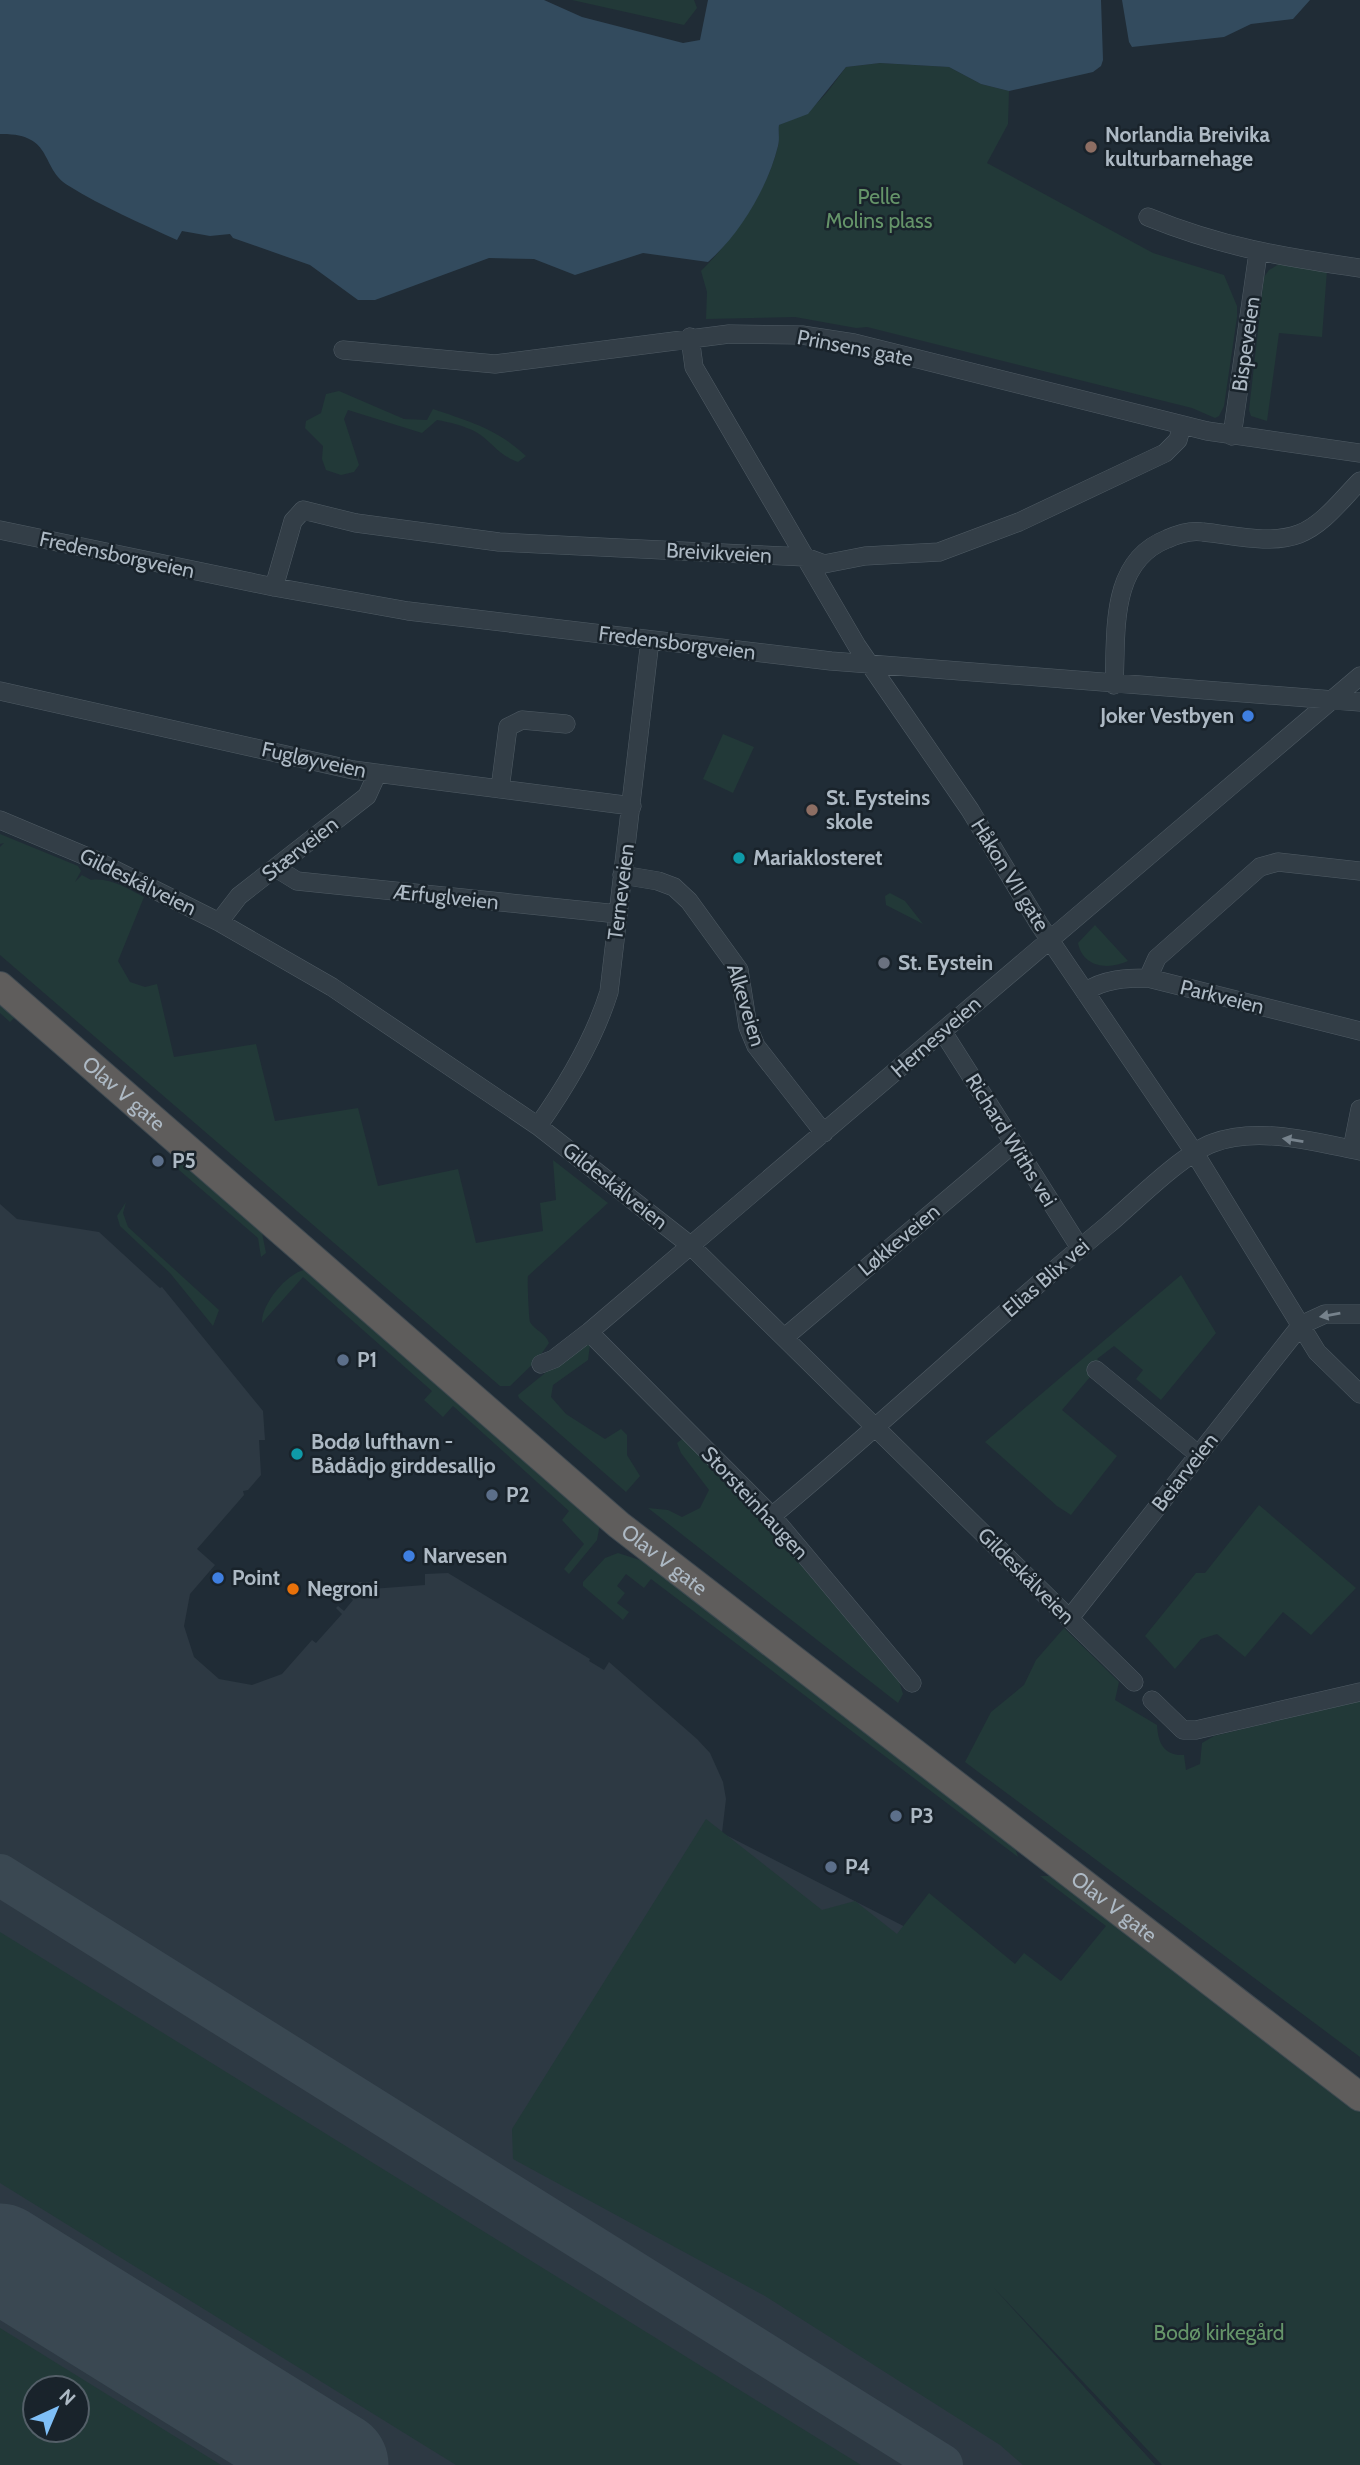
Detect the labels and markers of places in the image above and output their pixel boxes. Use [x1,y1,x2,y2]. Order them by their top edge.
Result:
place label: Norlandia Breivika kulturbarnehage [1105,122,1270,171]
marker: Norlandia Breivika kulturbarnehage [1083,139,1099,155]
place label: Joker Vestbyen [1099,703,1234,728]
marker: Joker Vestbyen [1240,708,1256,724]
place label: St. Eysteins skole [826,785,930,834]
marker: St. Eysteins skole [804,802,820,818]
place label: Mariaklosteret [753,845,883,870]
marker: Mariaklosteret [731,850,747,866]
place label: St. Eystein [898,950,993,975]
marker: St. Eystein [876,955,892,971]
place label: P5 [172,1148,196,1173]
marker: P5 [150,1153,166,1169]
place label: P1 [357,1347,377,1372]
marker: P1 [335,1352,351,1368]
place label: Bodø lufthavn - Bådådjo girddesalljo [311,1429,496,1478]
marker: Bodø lufthavn - Bådådjo girddesalljo [289,1446,305,1462]
place label: P2 [506,1482,530,1507]
marker: P2 [484,1487,500,1503]
place label: Narvesen [423,1543,507,1568]
marker: Narvesen [401,1548,417,1564]
place label: Point [232,1565,280,1590]
marker: Point [210,1570,226,1586]
place label: Negroni [307,1576,378,1601]
marker: Negroni [285,1581,301,1597]
place label: P3 [910,1803,934,1828]
marker: P3 [888,1808,904,1824]
place label: P4 [845,1854,870,1879]
marker: P4 [823,1859,839,1875]

